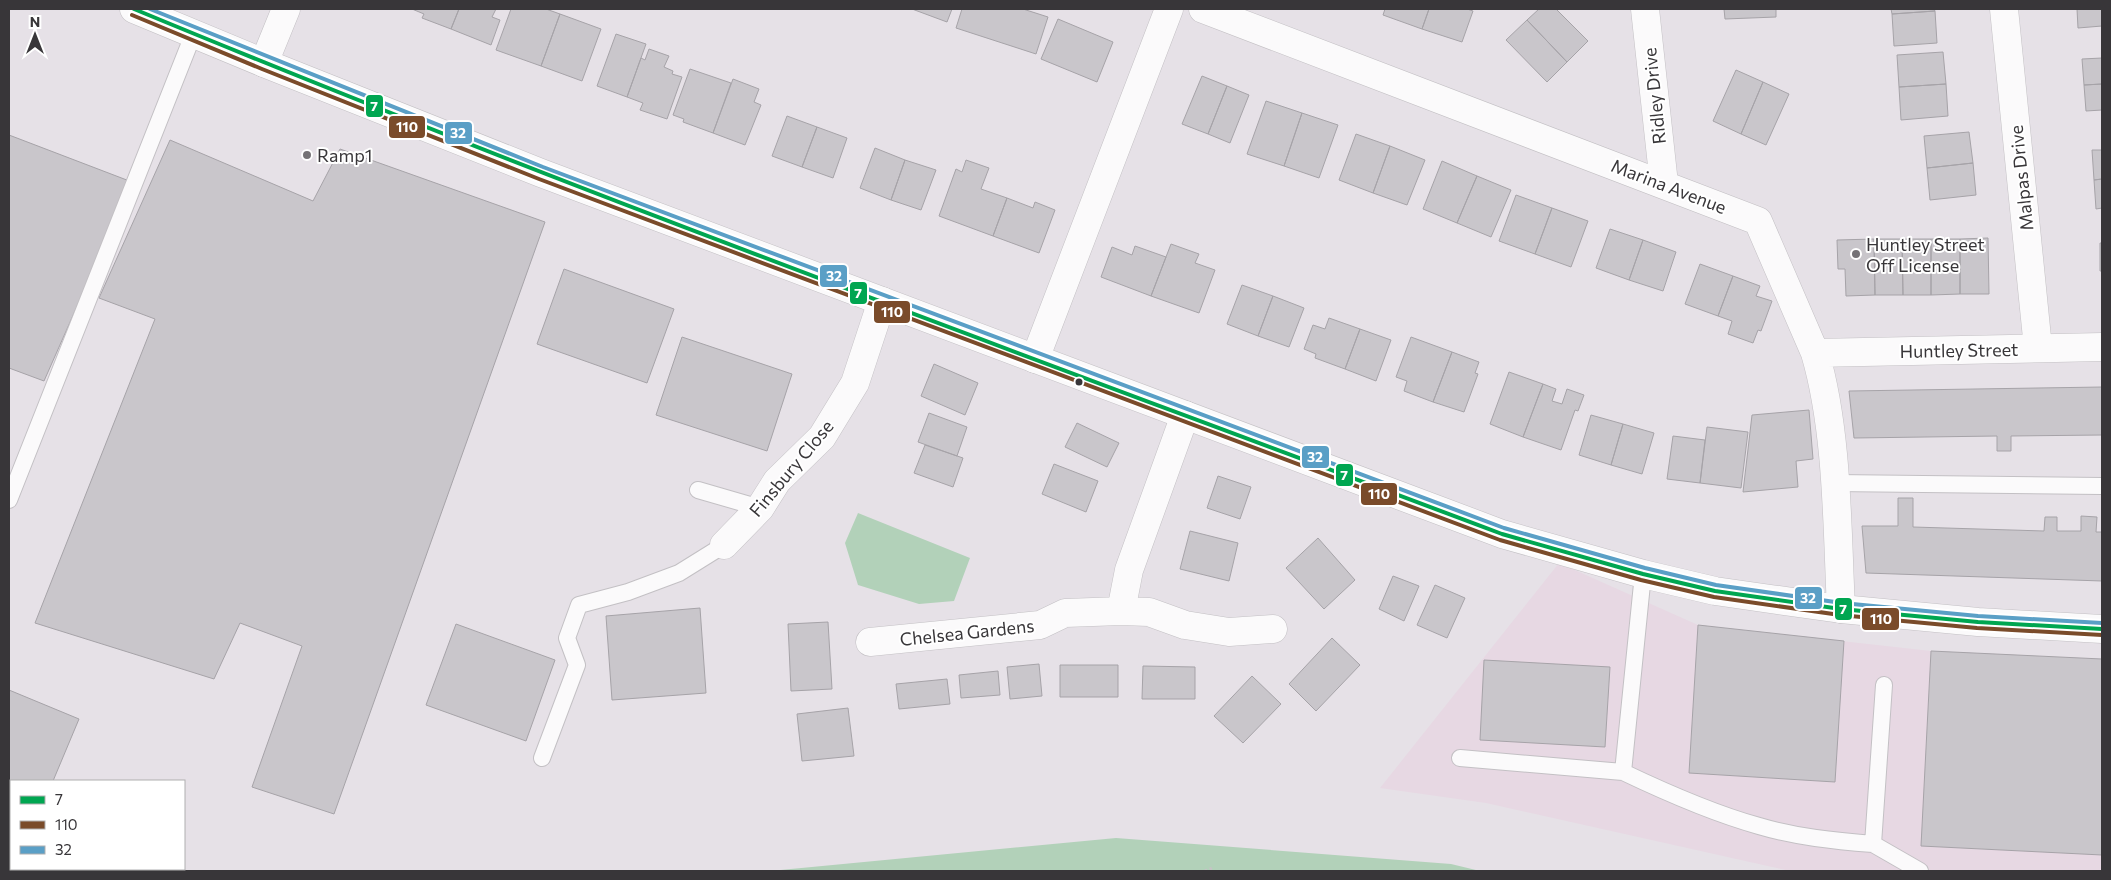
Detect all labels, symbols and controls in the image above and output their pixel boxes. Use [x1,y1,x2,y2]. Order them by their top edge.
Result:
north arrow [10,10,60,60]
text: N [30,13,40,30]
street label: Ridley Drive [1638,47,1670,145]
line badge: 7 [365,94,384,118]
text: 7 [370,97,378,114]
line badge: 110 [388,115,426,139]
text: 110 [396,118,418,135]
line badge: 32 [444,121,473,145]
text: 32 [450,124,466,141]
street label: Malpas Drive [2005,124,2037,232]
place label: Ramp1 [317,144,372,166]
marker: Ramp1 [301,149,313,161]
street label: Marina Avenue [1608,154,1730,218]
place label: Huntley Street Off License [1866,233,1985,276]
marker: Huntley Street Off License [1850,248,1862,260]
line badge: 32 [819,264,848,288]
text: 32 [826,267,842,284]
line badge: 7 [849,281,868,305]
text: 7 [854,284,862,301]
line badge: 110 [873,300,911,324]
text: 110 [881,303,903,320]
street label: Huntley Street [1899,338,2019,362]
unlabelled marker [1074,377,1084,387]
street label: Finsbury Close [744,415,838,521]
line badge: 32 [1301,445,1330,469]
text: 32 [1307,448,1323,465]
line badge: 7 [1335,463,1354,487]
text: 7 [1340,466,1348,483]
line badge: 110 [1360,482,1398,506]
text: 110 [1368,485,1390,502]
line badge: 32 [1794,586,1823,610]
text: 32 [1800,589,1816,606]
line badge: 7 [1834,597,1853,621]
text: 7 [1839,600,1847,617]
line badge: 110 [1861,607,1900,631]
text: 110 [1870,610,1892,627]
street label: Chelsea Gardens [899,614,1035,650]
legend [10,780,185,870]
text: 7 [55,790,63,808]
text: 110 [55,815,78,833]
text: 32 [55,840,72,858]

